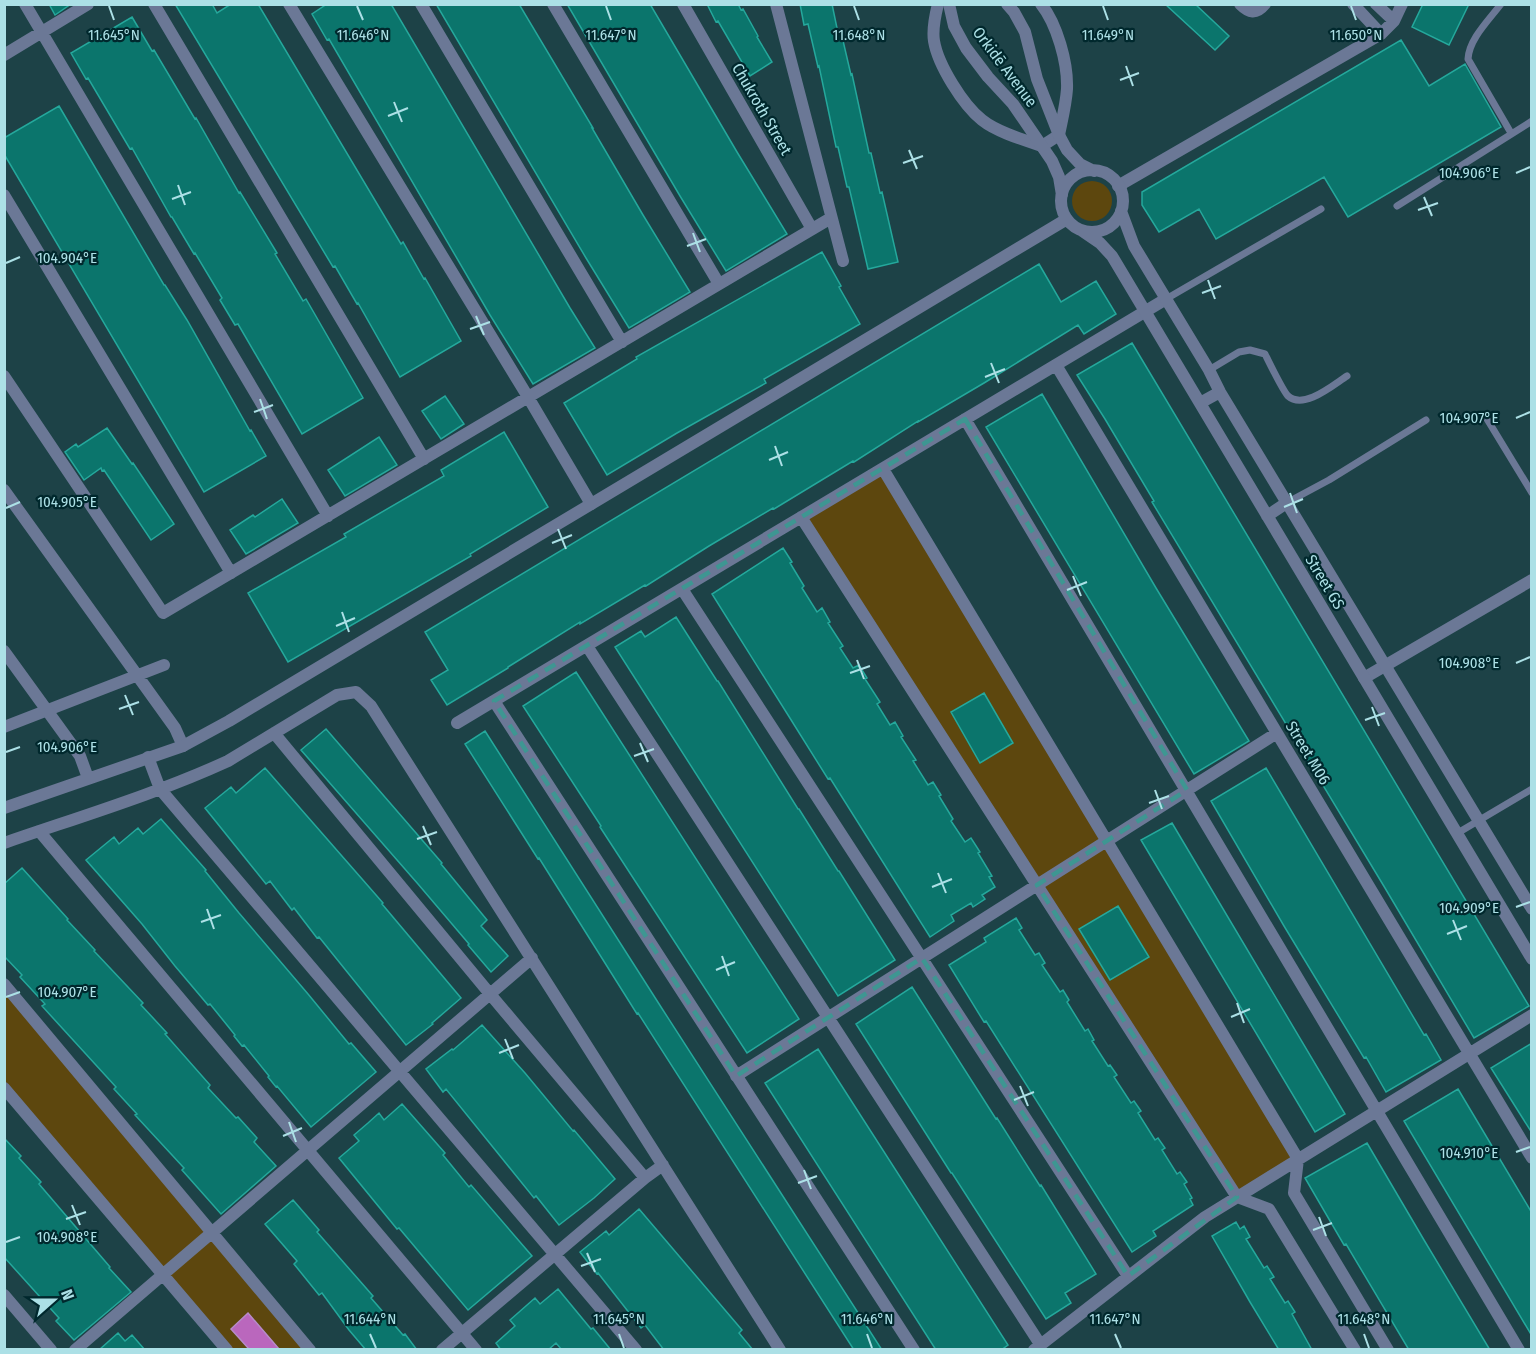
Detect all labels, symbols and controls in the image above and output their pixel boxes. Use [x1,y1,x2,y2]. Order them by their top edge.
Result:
street label: Orkidē Avenue [969,23,1041,111]
text: 11.645°N [88,26,140,44]
text: 11.646°N [337,26,389,44]
text: 11.647°N [585,26,637,44]
text: 11.648°N [833,26,885,44]
text: 11.649°N [1082,26,1134,44]
text: 11.650°N [1330,26,1382,44]
street label: Chukroth Street [728,60,796,159]
text: 104.906°E [1439,164,1499,182]
text: 104.904°E [37,249,97,267]
text: 104.907°E [1440,409,1498,427]
text: 104.905°E [37,493,97,511]
street label: Street GS [1301,551,1349,613]
text: 104.908°E [1439,654,1499,672]
street label: Street M06 [1282,718,1334,788]
text: 104.906°E [37,738,97,756]
text: 104.909°E [1439,899,1499,917]
text: 104.907°E [38,983,96,1001]
text: 104.910°E [1440,1144,1498,1162]
text: 104.908°E [37,1228,97,1246]
north arrow [24,1270,84,1330]
text: N [57,1287,78,1303]
text: 11.644°N [344,1310,396,1328]
text: 11.645°N [593,1310,645,1328]
text: 11.646°N [841,1310,893,1328]
text: 11.647°N [1089,1310,1141,1328]
text: 11.648°N [1338,1310,1390,1328]

